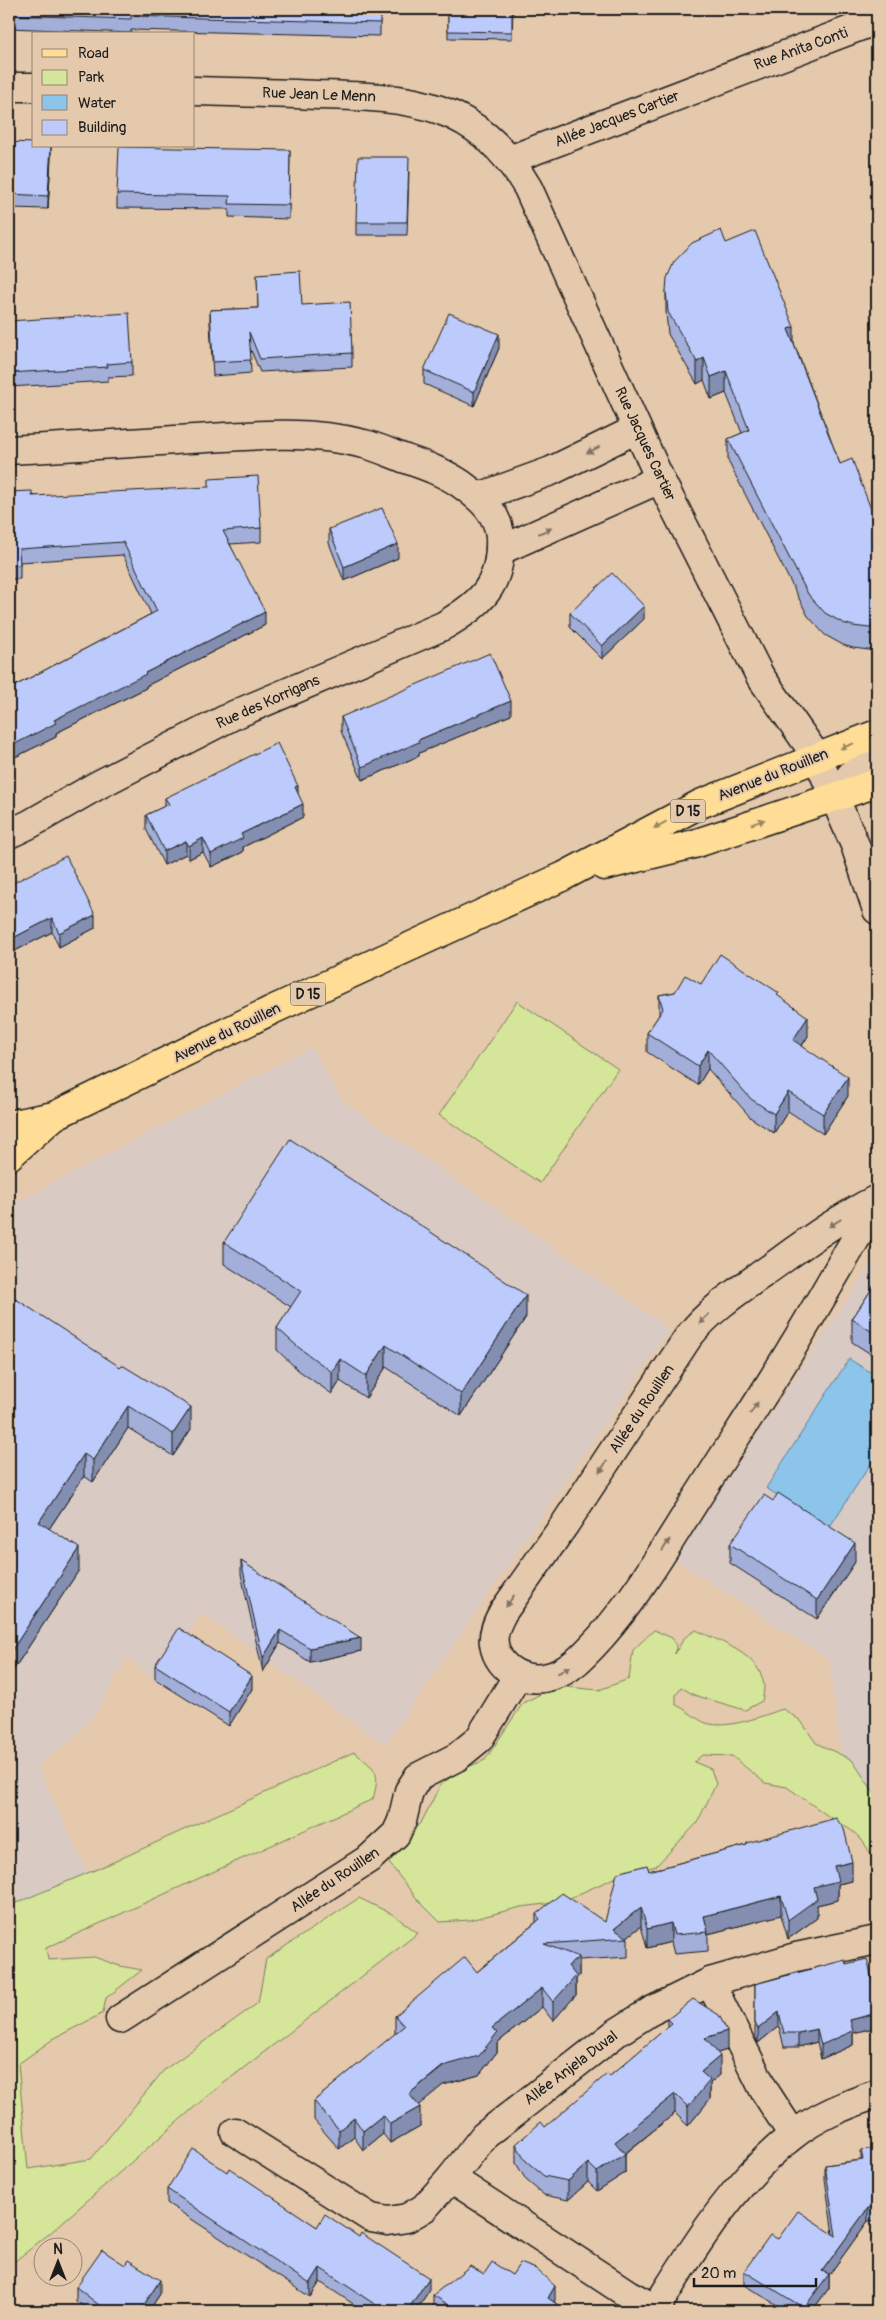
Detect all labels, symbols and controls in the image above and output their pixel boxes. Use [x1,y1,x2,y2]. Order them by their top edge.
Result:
street label: Rue Anita Conti [752,23,851,75]
legend [32,32,195,148]
text: Road [78,44,109,63]
text: Park [78,68,105,87]
street label: Rue Jean Le Menn [262,84,376,106]
street label: Allée Jacques Cartier [552,86,683,152]
text: Water [78,94,117,113]
text: Building [78,118,126,137]
street label: Rue Jacques Cartier [610,384,680,505]
one-way arrow [586,446,600,454]
one-way arrow [538,526,553,534]
street label: Rue des Korrigans [213,671,323,733]
one-way arrow [840,742,854,750]
street label: Avenue du Rouillen [715,744,831,806]
road number: D 15 [670,799,706,822]
one-way arrow [751,818,766,825]
one-way arrow [653,821,667,829]
road number: D 15 [290,982,326,1006]
street label: Avenue du Rouillen [170,999,284,1067]
one-way arrow [828,1218,841,1227]
one-way arrow [698,1313,710,1325]
street label: Allée du Rouillen [605,1361,679,1457]
one-way arrow [749,1402,758,1415]
one-way arrow [598,1461,608,1474]
one-way arrow [661,1539,671,1552]
one-way arrow [505,1594,515,1608]
one-way arrow [557,1666,572,1674]
street label: Allée du Rouillen [287,1843,383,1917]
street label: Allée Anjela Duval [520,2027,622,2109]
north arrow [32,2238,82,2288]
text: N [53,2241,63,2258]
scale bar [694,2255,816,2287]
text: 20 m [701,2264,736,2283]

